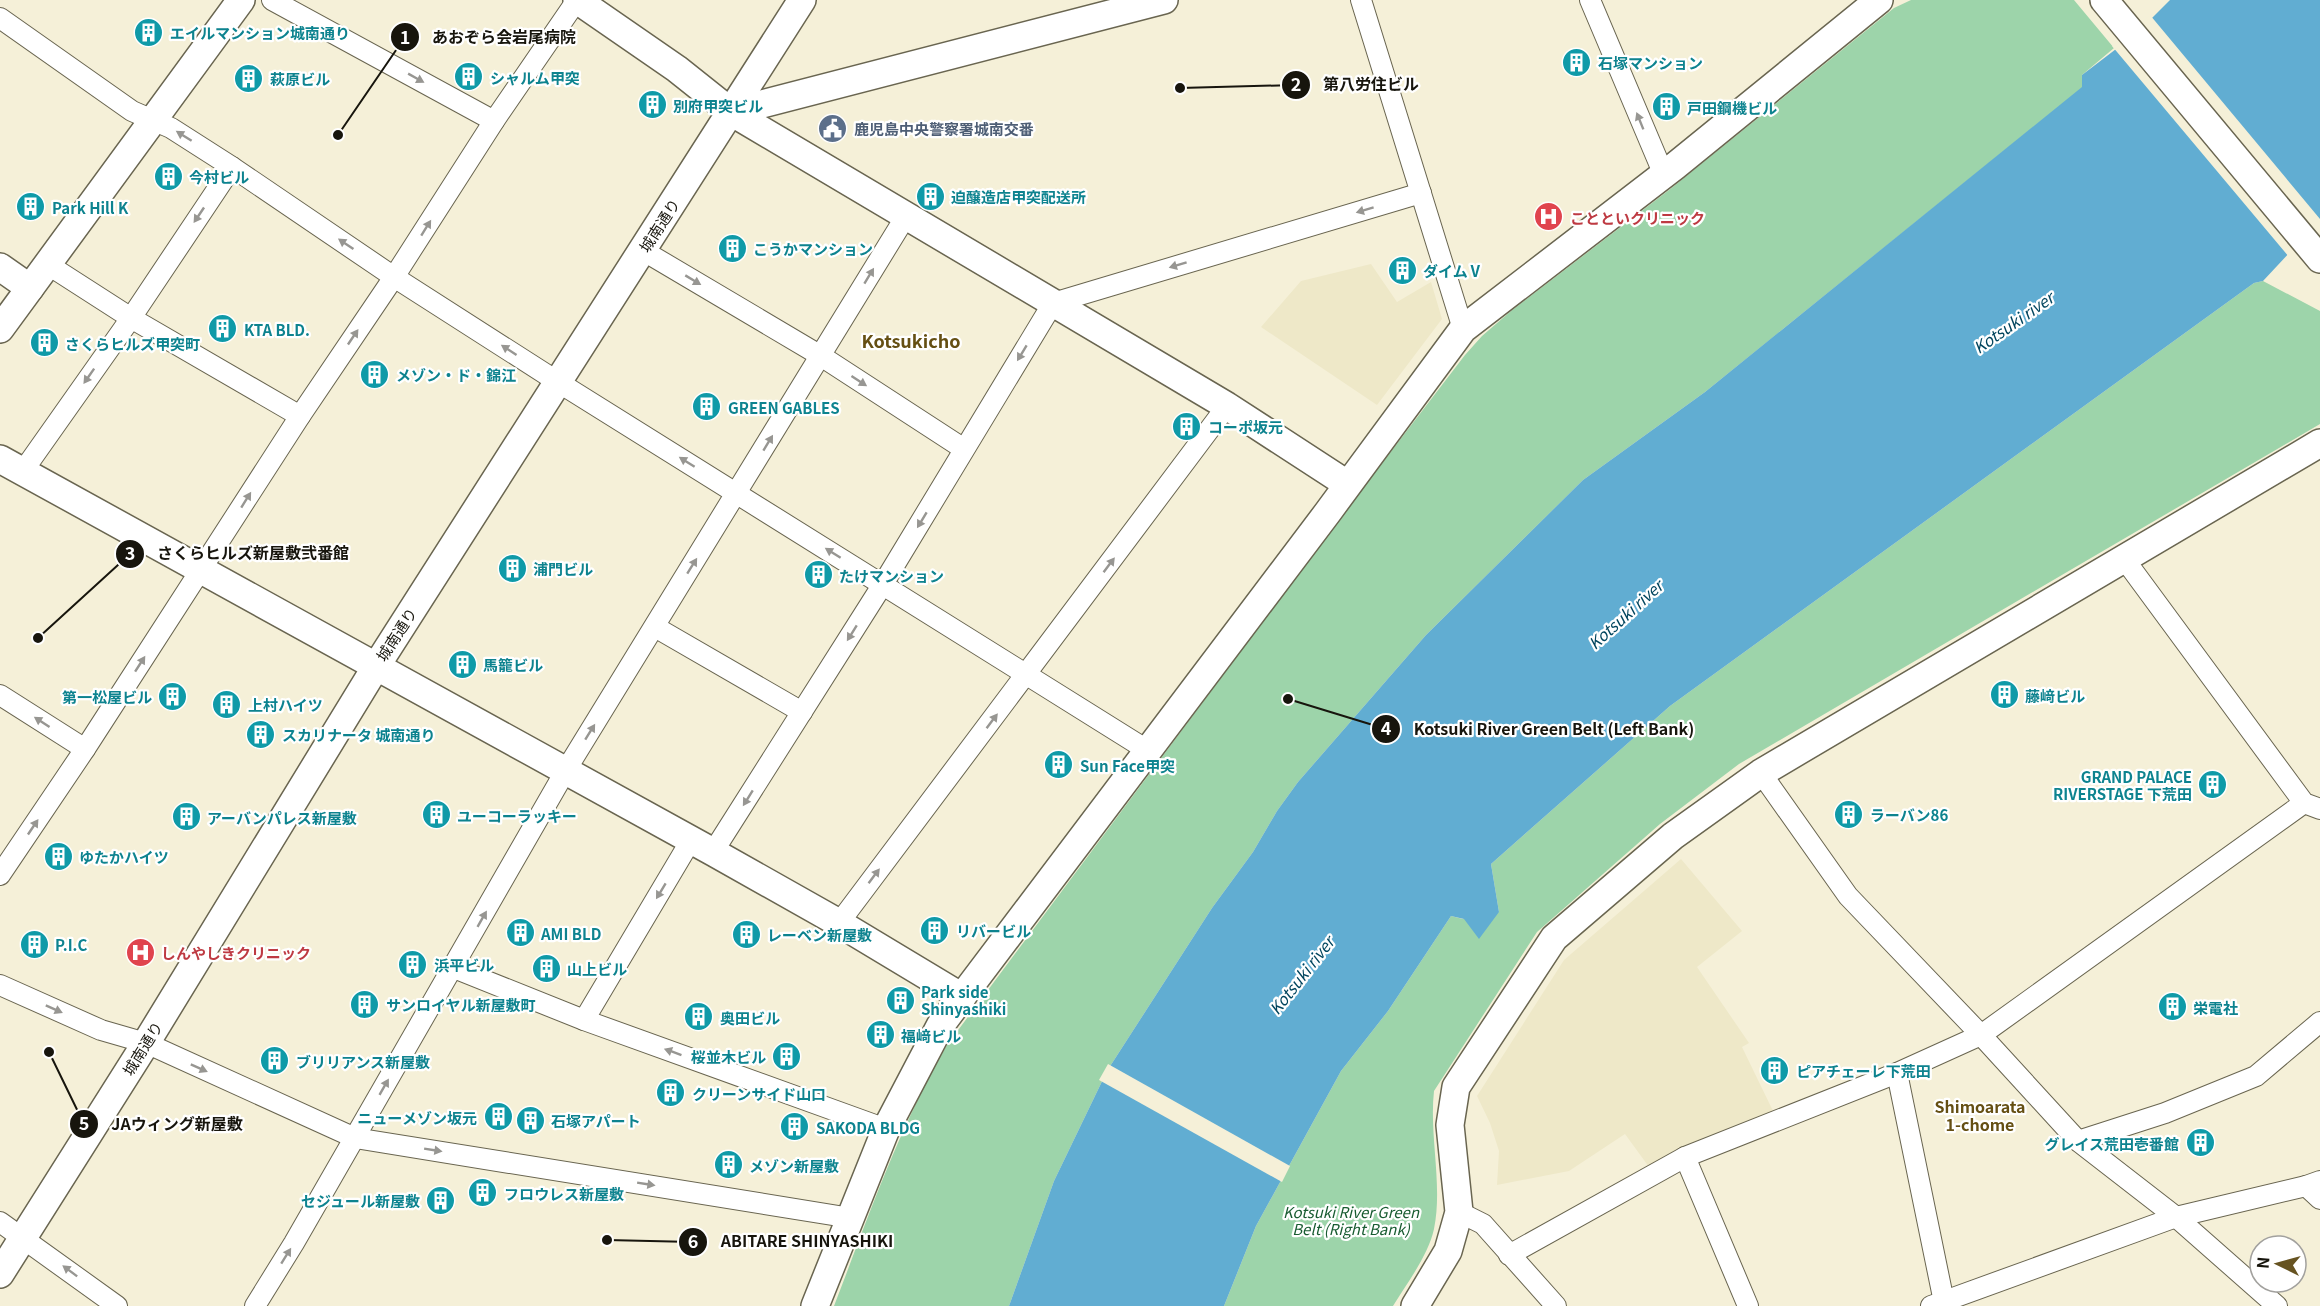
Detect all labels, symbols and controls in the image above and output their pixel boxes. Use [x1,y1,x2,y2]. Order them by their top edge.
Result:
building icon: エイルマンション城南通り [133,16,165,48]
callout: あおぞら会岩尾病院 [390,20,588,54]
place label: エイルマンション城南通り [170,22,350,43]
text: 1 [400,23,410,49]
text: あおぞら会岩尾病院 [432,24,576,48]
building icon: 石塚マンション [1561,46,1593,78]
place label: 石塚マンション [1598,52,1703,73]
building icon: シャルム甲突 [453,61,485,93]
building icon: 萩原ビル [233,62,265,94]
place label: シャルム甲突 [490,67,580,88]
place label: 萩原ビル [270,68,330,89]
callout: 第八労住ビル [1281,68,1431,102]
text: 2 [1291,70,1301,96]
text: 第八労住ビル [1323,71,1419,95]
one-way arrow [408,73,425,83]
building icon: 別府甲突ビル [636,89,668,121]
building icon: 戸田鋼機ビル [1650,91,1682,123]
place label: 別府甲突ビル [673,95,763,116]
place label: 戸田鋼機ビル [1687,97,1777,118]
public building icon: 鹿児島中央警察署城南交番 [817,112,849,144]
one-way arrow [1635,112,1645,130]
place label: 鹿児島中央警察署城南交番 [854,118,1034,139]
one-way arrow [176,130,192,142]
building icon: 今村ビル [152,160,184,192]
place label: 今村ビル [189,166,249,187]
building icon: 迫醸造店甲突配送所 [914,180,946,212]
place label: 迫醸造店甲突配送所 [951,186,1086,207]
building icon: Park Hill K [15,191,47,223]
street label: 城南通り [634,194,684,256]
place label: Park Hill K [52,197,129,218]
hospital icon: ことといクリニック [1533,201,1565,233]
one-way arrow [1356,206,1374,215]
one-way arrow [194,207,205,224]
place label: ことといクリニック [1570,207,1705,228]
one-way arrow [420,220,431,236]
building icon: こうかマンション [716,232,748,264]
one-way arrow [338,238,354,250]
place label: こうかマンション [753,238,873,259]
building icon: ダイムⅤ [1386,254,1418,286]
place label: ダイムⅤ [1423,260,1483,281]
one-way arrow [1169,261,1187,270]
one-way arrow [864,268,875,284]
one-way arrow [685,274,701,285]
water label: Kotsuki river [1968,284,2060,359]
building icon: KTA BLD. [207,313,239,345]
place label: KTA BLD. [244,319,310,340]
building icon: さくらヒルズ甲突町 [28,327,60,359]
district label: Kotsukicho [862,327,960,353]
one-way arrow [347,330,359,346]
place label: さくらヒルズ甲突町 [65,333,200,354]
one-way arrow [500,345,517,356]
one-way arrow [1017,345,1028,361]
building icon: メゾン・ド・錦江 [359,358,391,390]
place label: メゾン・ド・錦江 [396,364,516,385]
one-way arrow [84,369,96,384]
one-way arrow [851,375,867,386]
building icon: GREEN GABLES [691,391,723,423]
place label: GREEN GABLES [728,397,840,418]
building icon: コーポ坂元 [1171,410,1203,442]
place label: コーポ坂元 [1208,416,1283,437]
one-way arrow [762,435,773,451]
one-way arrow [679,457,696,468]
one-way arrow [240,492,251,508]
one-way arrow [916,512,927,528]
callout: さくらヒルズ新屋敷弐番館 [115,537,361,571]
text: 3 [125,539,135,565]
text: さくらヒルズ新屋敷弐番館 [157,540,349,564]
one-way arrow [825,547,841,558]
building icon: 浦門ビル [496,552,528,584]
one-way arrow [1103,557,1115,573]
place label: 浦門ビル [533,558,593,579]
one-way arrow [687,558,698,574]
building icon: たけマンション [802,559,834,591]
place label: たけマンション [839,565,944,586]
water label: Kotsuki river [1582,572,1670,654]
street label: 城南通り [371,603,421,665]
one-way arrow [846,625,857,642]
building icon: 馬籠ビル [446,648,478,680]
place label: 馬籠ビル [483,654,543,675]
one-way arrow [134,656,145,672]
building icon: 藤﨑ビル [1988,679,2020,711]
building icon: 第一松屋ビル [157,680,189,712]
place label: 藤﨑ビル [2025,685,2085,706]
place label: 第一松屋ビル [62,686,152,707]
building icon: 上村ハイツ [211,688,243,720]
place label: 上村ハイツ [248,694,323,715]
callout: Kotsuki River Green Belt (Left Bank) [1371,712,1706,746]
one-way arrow [986,713,999,729]
text: 4 [1381,714,1392,740]
one-way arrow [34,716,51,727]
text: Kotsuki River Green Belt (Left Bank) [1414,716,1694,740]
building icon: スカリナータ 城南通り [245,718,277,750]
place label: スカリナータ 城南通り [282,724,435,745]
one-way arrow [584,724,595,740]
building icon: Sun Face甲突 [1043,749,1075,781]
place label: Sun Face甲突 [1080,755,1175,776]
place label: GRAND PALACE RIVERSTAGE 下荒田 [2053,766,2192,804]
building icon: GRAND PALACE RIVERSTAGE 下荒田 [2197,769,2229,801]
one-way arrow [742,790,753,806]
building icon: ラーバン86 [1833,798,1865,830]
building icon: ユーコーラッキー [420,799,452,831]
building icon: アーバンパレス新屋敷 [170,801,202,833]
place label: ラーバン86 [1870,804,1948,825]
place label: ユーコーラッキー [457,805,577,826]
place label: アーバンパレス新屋敷 [207,807,357,828]
one-way arrow [27,818,38,835]
building icon: ゆたかハイツ [42,840,74,872]
place label: ゆたかハイツ [79,846,169,867]
one-way arrow [868,869,880,884]
one-way arrow [656,883,667,899]
one-way arrow [477,910,487,927]
building icon: リバービル [919,914,951,946]
building icon: AMI BLD [504,917,536,949]
building icon: レーベン新屋敷 [730,918,762,950]
place label: リバービル [956,920,1031,941]
place label: AMI BLD [540,923,601,944]
place label: レーベン新屋敷 [767,924,872,945]
building icon: P.I.C [18,928,50,960]
water label: Kotsuki river [1263,929,1341,1019]
place label: P.I.C [55,934,87,955]
hospital icon: しんやしきクリニック [124,936,156,968]
place label: しんやしきクリニック [161,942,311,963]
building icon: 浜平ビル [397,948,429,980]
building icon: 山上ビル [530,952,562,984]
place label: 浜平ビル [434,954,494,975]
place label: 山上ビル [567,958,627,979]
place label: Park side Shinyashiki [921,981,1006,1019]
building icon: Park side Shinyashiki [884,984,916,1016]
building icon: サンロイヤル新屋敷町 [349,988,381,1020]
building icon: 栄電社 [2156,991,2188,1023]
place label: サンロイヤル新屋敷町 [386,994,536,1015]
place label: 栄電社 [2193,997,2238,1018]
building icon: 奥田ビル [683,1001,715,1033]
one-way arrow [45,1004,62,1013]
place label: 奥田ビル [720,1007,780,1028]
street label: 城南通り [117,1017,167,1079]
building icon: 福﨑ビル [864,1019,896,1051]
place label: 福﨑ビル [900,1025,961,1046]
building icon: 桜並木ビル [771,1040,803,1072]
building icon: ブリリアンス新屋敷 [259,1045,291,1077]
place label: 桜並木ビル [691,1046,766,1067]
one-way arrow [664,1047,682,1057]
place label: ブリリアンス新屋敷 [296,1051,430,1072]
building icon: ピアチェーレ下荒田 [1759,1054,1791,1086]
place label: ピアチェーレ下荒田 [1796,1060,1931,1081]
one-way arrow [190,1064,208,1073]
building icon: クリーンサイド山口 [655,1077,687,1109]
one-way arrow [379,1078,389,1095]
place label: クリーンサイド山口 [692,1083,826,1104]
district label: Shimoarata 1-chome [1935,1094,2025,1136]
building icon: ニューメゾン坂元 [482,1101,514,1133]
building icon: 石塚アパート [514,1104,546,1136]
callout: JAウィング新屋敷 [69,1107,255,1141]
place label: ニューメゾン坂元 [358,1107,477,1128]
text: 5 [79,1109,89,1135]
place label: 石塚アパート [551,1110,641,1131]
text: JAウィング新屋敷 [111,1111,243,1135]
building icon: SAKODA BLDG [779,1111,811,1143]
place label: SAKODA BLDG [816,1117,920,1138]
building icon: グレイス荒田壱番館 [2184,1127,2216,1159]
place label: グレイス荒田壱番館 [2044,1133,2179,1154]
one-way arrow [424,1146,443,1155]
building icon: メゾン新屋敷 [712,1149,744,1181]
place label: メゾン新屋敷 [749,1155,839,1176]
building icon: フロウレス新屋敷 [467,1177,499,1209]
one-way arrow [637,1180,656,1189]
place label: フロウレス新屋敷 [504,1183,624,1204]
building icon: セジュール新屋敷 [425,1184,457,1216]
place label: セジュール新屋敷 [301,1190,420,1211]
park label: Kotsuki River Green Belt (Right Bank) [1283,1201,1420,1239]
callout: ABITARE SHINYASHIKI [678,1225,905,1259]
text: 6 [688,1227,698,1253]
text: ABITARE SHINYASHIKI [720,1228,893,1252]
north arrow [2248,1234,2308,1294]
one-way arrow [280,1248,291,1265]
text: N [2250,1256,2275,1270]
one-way arrow [63,1265,79,1277]

